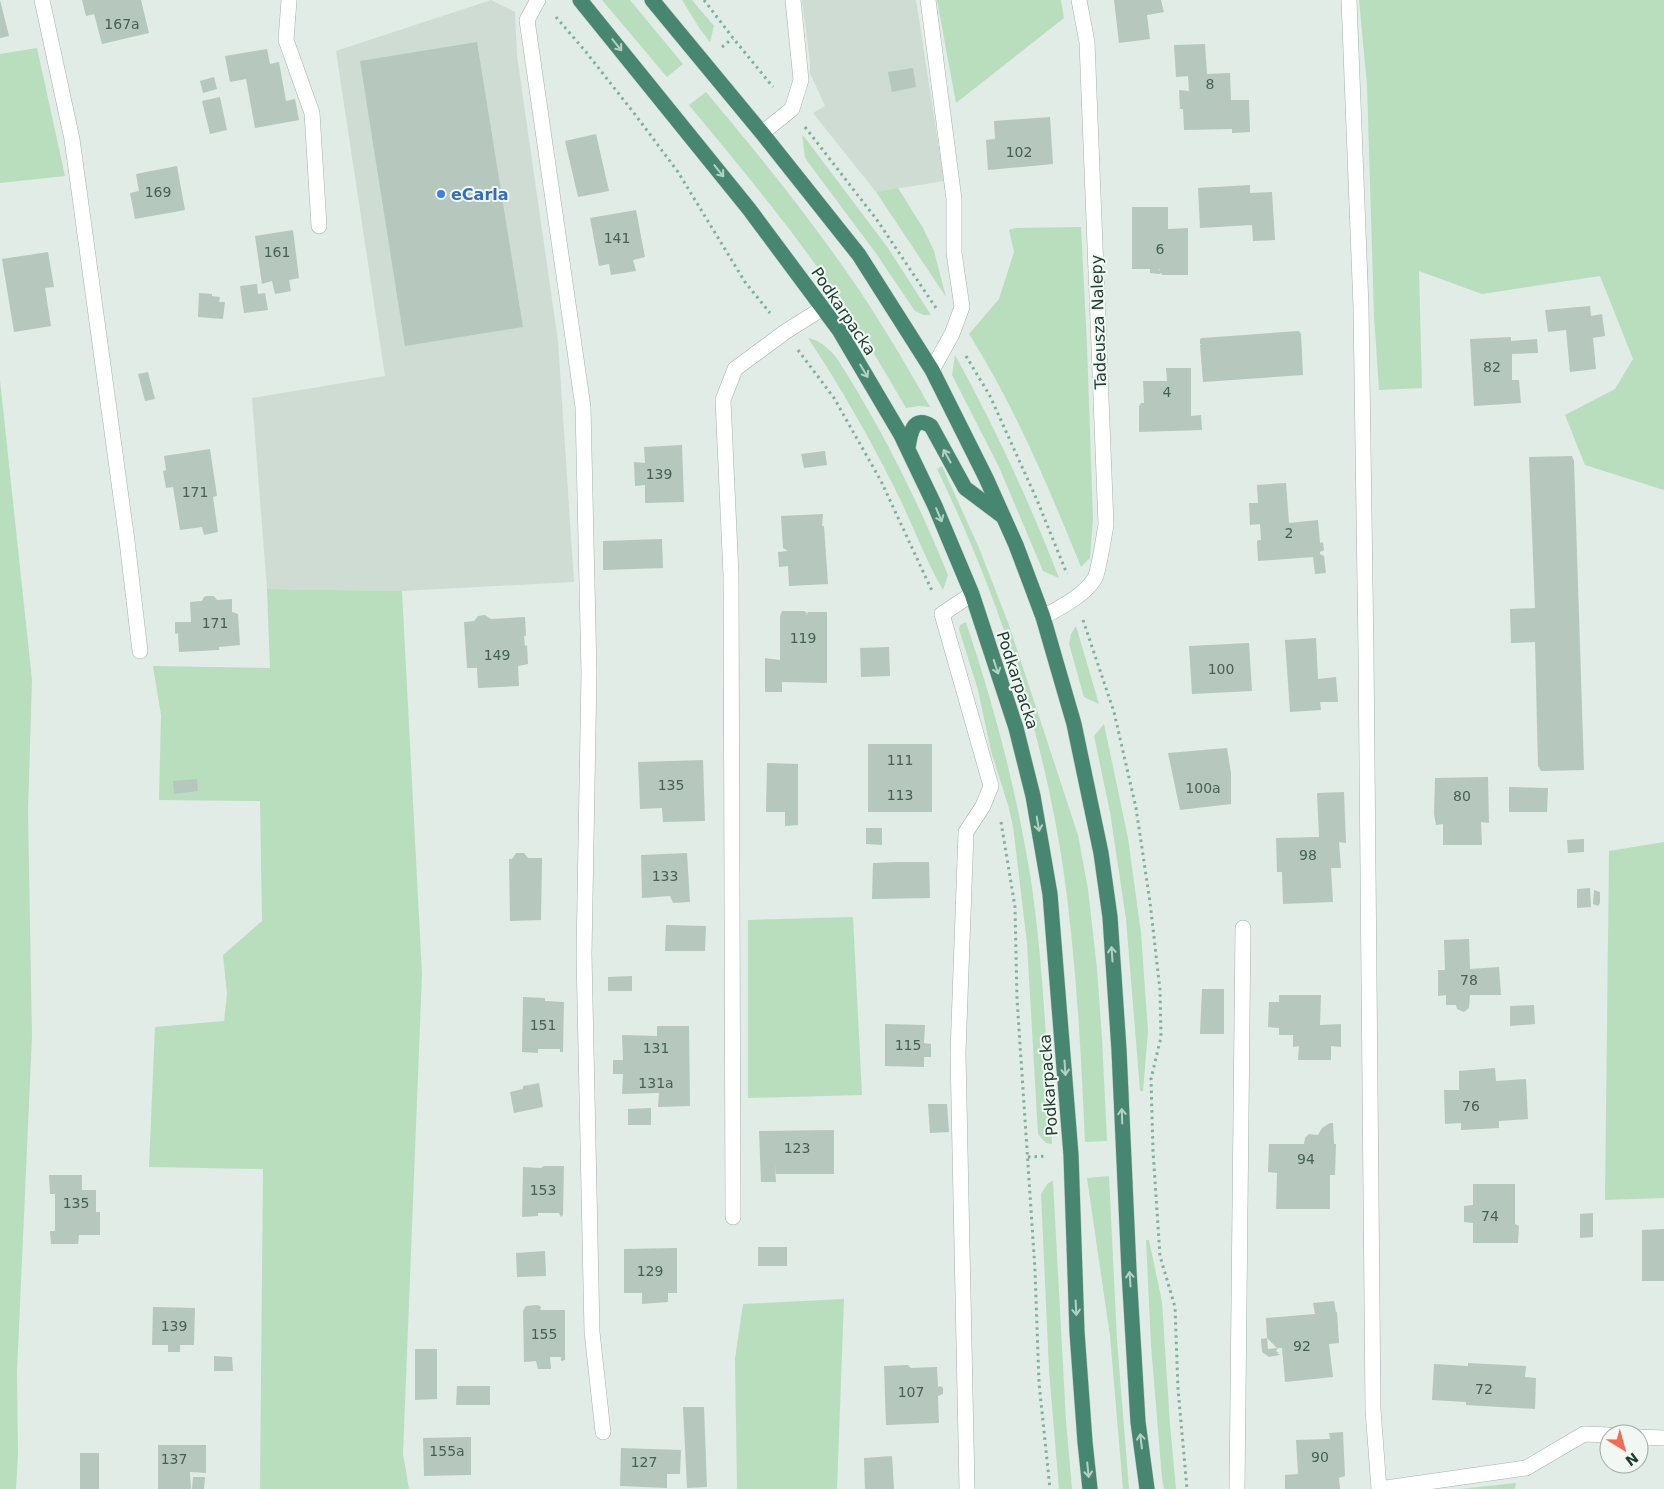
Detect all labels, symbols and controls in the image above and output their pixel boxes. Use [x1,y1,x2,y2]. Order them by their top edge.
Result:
house number: 167a [104,16,140,32]
one-way arrow [611,38,622,51]
house number: 8 [1206,76,1214,92]
house number: 102 [1006,144,1032,160]
one-way arrow [713,165,724,178]
house number: 169 [145,184,171,200]
place label: eCarla [451,185,509,204]
marker: eCarla [435,188,447,200]
house number: 141 [604,230,630,246]
house number: 6 [1156,241,1165,257]
house number: 161 [264,244,290,260]
street label: Tadeusza Nalepy [1087,254,1110,390]
street label: Podkarpacka [807,264,880,359]
house number: 82 [1483,359,1501,375]
one-way arrow [859,364,869,378]
house number: 4 [1163,384,1172,400]
one-way arrow [942,449,951,464]
house number: 139 [646,466,672,482]
house number: 171 [182,484,208,500]
one-way arrow [935,507,944,522]
house number: 2 [1285,525,1293,541]
house number: 171 [202,615,228,631]
street label: Podkarpacka [993,629,1042,732]
house number: 119 [790,630,816,646]
house number: 149 [484,647,510,663]
one-way arrow [992,659,1002,675]
house number: 100 [1208,661,1234,677]
house number: 111 [887,752,913,768]
house number: 135 [658,777,684,793]
house number: 100a [1185,780,1221,796]
house number: 113 [887,787,913,803]
house number: 80 [1453,788,1471,804]
one-way arrow [1033,816,1043,832]
house number: 98 [1299,847,1317,863]
house number: 133 [652,868,678,884]
one-way arrow [1108,946,1117,962]
house number: 78 [1460,972,1478,988]
house number: 151 [530,1017,556,1033]
street label: Podkarpacka [1035,1033,1062,1136]
house number: 115 [895,1037,921,1053]
house number: 131 [643,1040,669,1056]
one-way arrow [1060,1060,1069,1076]
house number: 131a [638,1075,674,1091]
house number: 76 [1462,1098,1480,1114]
one-way arrow [1117,1109,1126,1125]
house number: 123 [784,1140,810,1156]
house number: 94 [1297,1151,1315,1167]
house number: 153 [530,1182,556,1198]
house number: 135 [63,1195,89,1211]
house number: 74 [1481,1208,1499,1224]
house number: 129 [637,1263,663,1279]
one-way arrow [1125,1271,1134,1287]
one-way arrow [1072,1300,1081,1316]
house number: 139 [161,1318,187,1334]
house number: 155 [531,1326,557,1342]
house number: 92 [1293,1338,1311,1354]
house number: 72 [1475,1381,1493,1397]
house number: 107 [898,1384,924,1400]
north arrow [1599,1424,1649,1474]
one-way arrow [1136,1433,1146,1449]
house number: 155a [429,1443,465,1459]
house number: 90 [1311,1449,1329,1465]
text: N [1622,1449,1641,1469]
house number: 137 [161,1451,187,1467]
house number: 127 [631,1454,657,1470]
one-way arrow [1083,1462,1093,1478]

